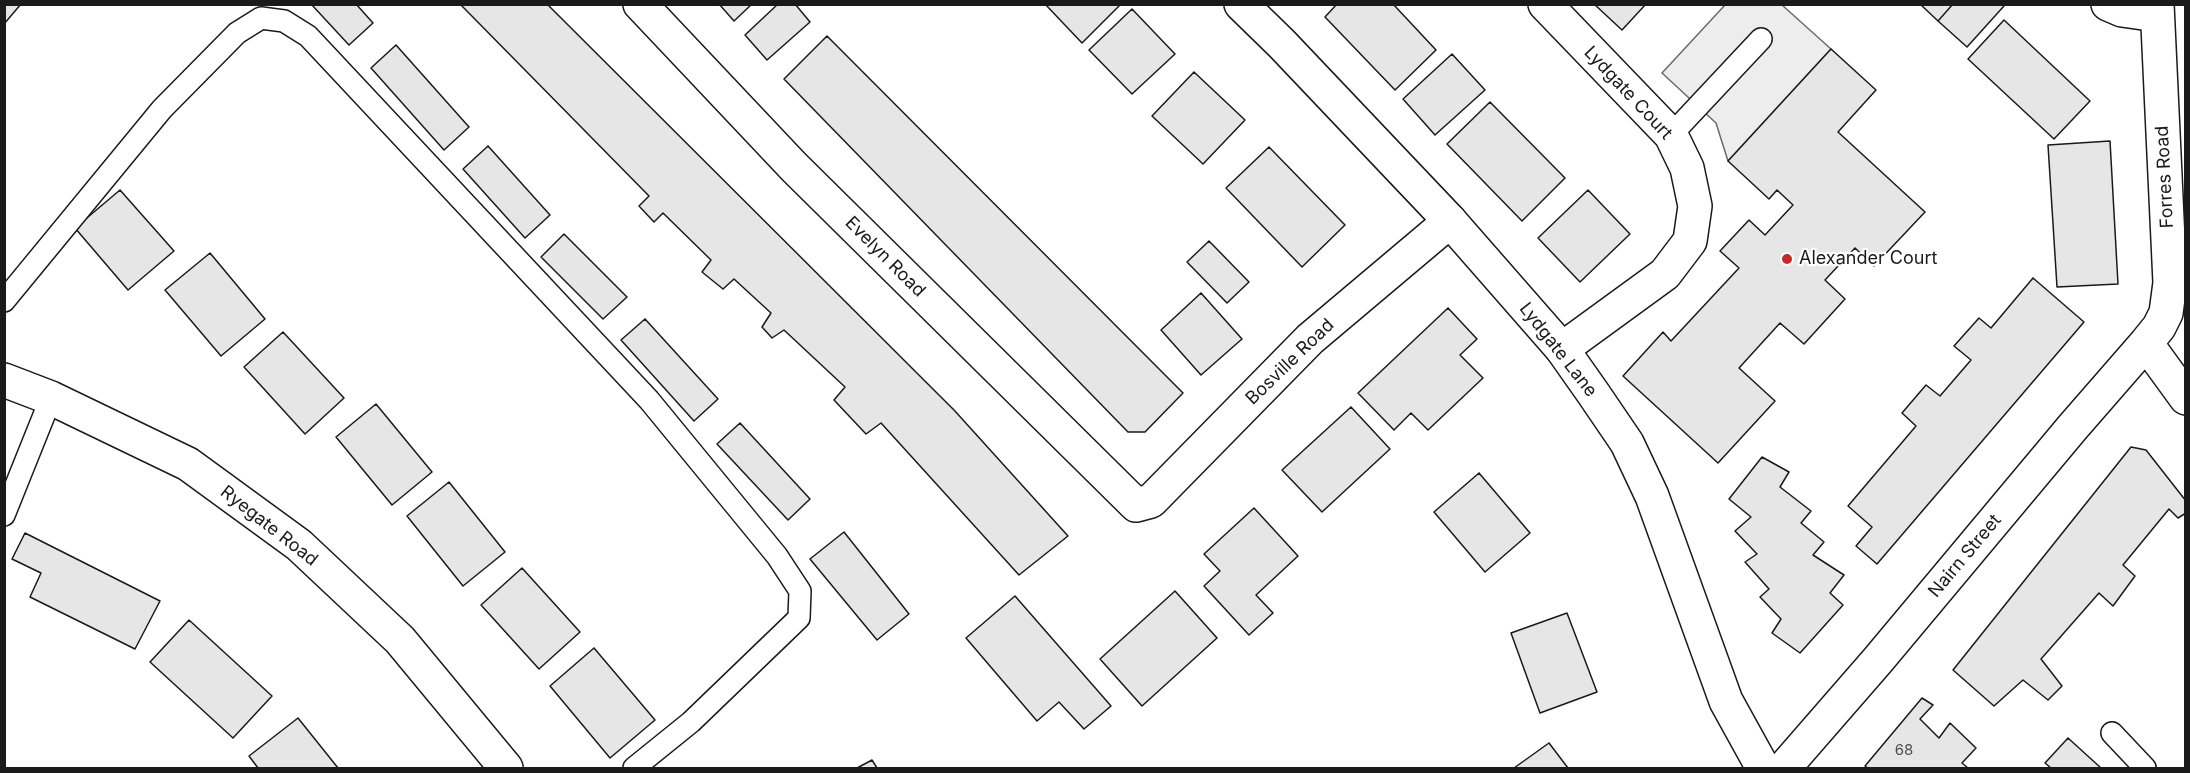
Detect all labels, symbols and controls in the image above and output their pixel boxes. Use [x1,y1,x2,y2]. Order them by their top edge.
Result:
street label: Lydgate Court [1579,42,1677,144]
street label: Forres Road [2152,125,2178,229]
street label: Evelyn Road [840,212,930,302]
place label: Alexander Court [1799,248,1937,270]
marker: Alexander Court [1780,252,1794,266]
street label: Lydgate Lane [1515,299,1601,401]
street label: Bosville Road [1241,315,1339,409]
street label: Ryegate Road [216,481,322,571]
street label: Nairn Street [1924,510,2006,602]
house number: 68 [1895,741,1913,759]

